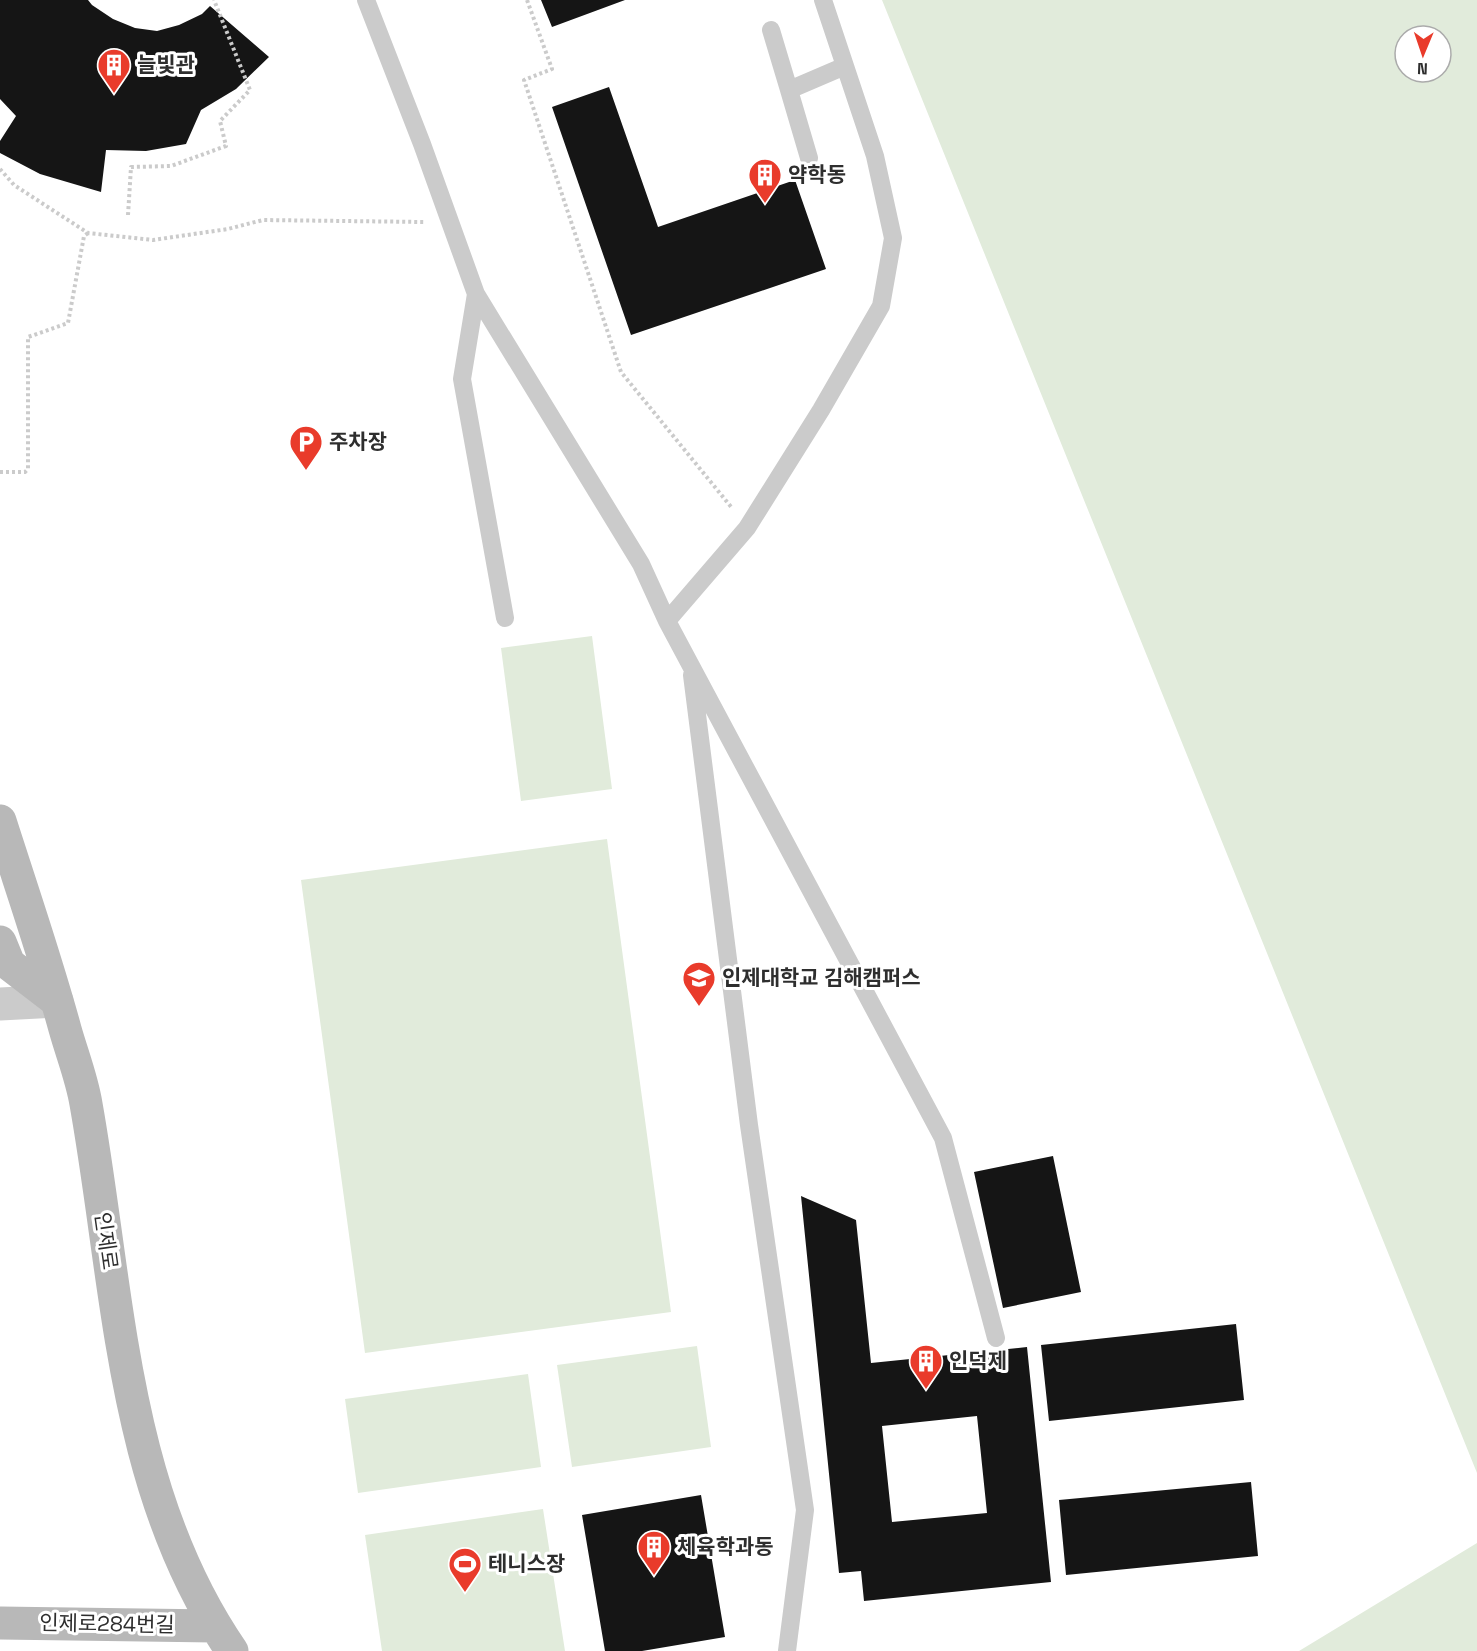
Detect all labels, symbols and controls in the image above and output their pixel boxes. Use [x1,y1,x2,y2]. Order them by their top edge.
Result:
north arrow [1393,24,1453,84]
building icon: 늘빛관 [96,47,132,94]
place label: 늘빛관 [137,51,195,78]
text: N [1417,58,1428,79]
building icon: 약학동 [747,157,783,204]
place label: 약학동 [788,161,846,188]
parking icon: 주차장 [288,424,324,471]
place label: 주차장 [329,428,387,455]
school or university icon: 인제대학교 김해캠퍼스 [681,960,717,1007]
place label: 인제대학교 김해캠퍼스 [722,964,921,991]
street label: 인제로 [89,1210,124,1272]
building icon: 인덕제 [908,1343,944,1390]
place label: 인덕제 [949,1347,1007,1374]
building icon: 체육학과동 [636,1529,672,1576]
place label: 체육학과동 [677,1533,774,1560]
sports icon: 테니스장 [447,1546,483,1593]
place label: 테니스장 [488,1550,565,1577]
street label: 인제로284번길 [39,1609,175,1638]

